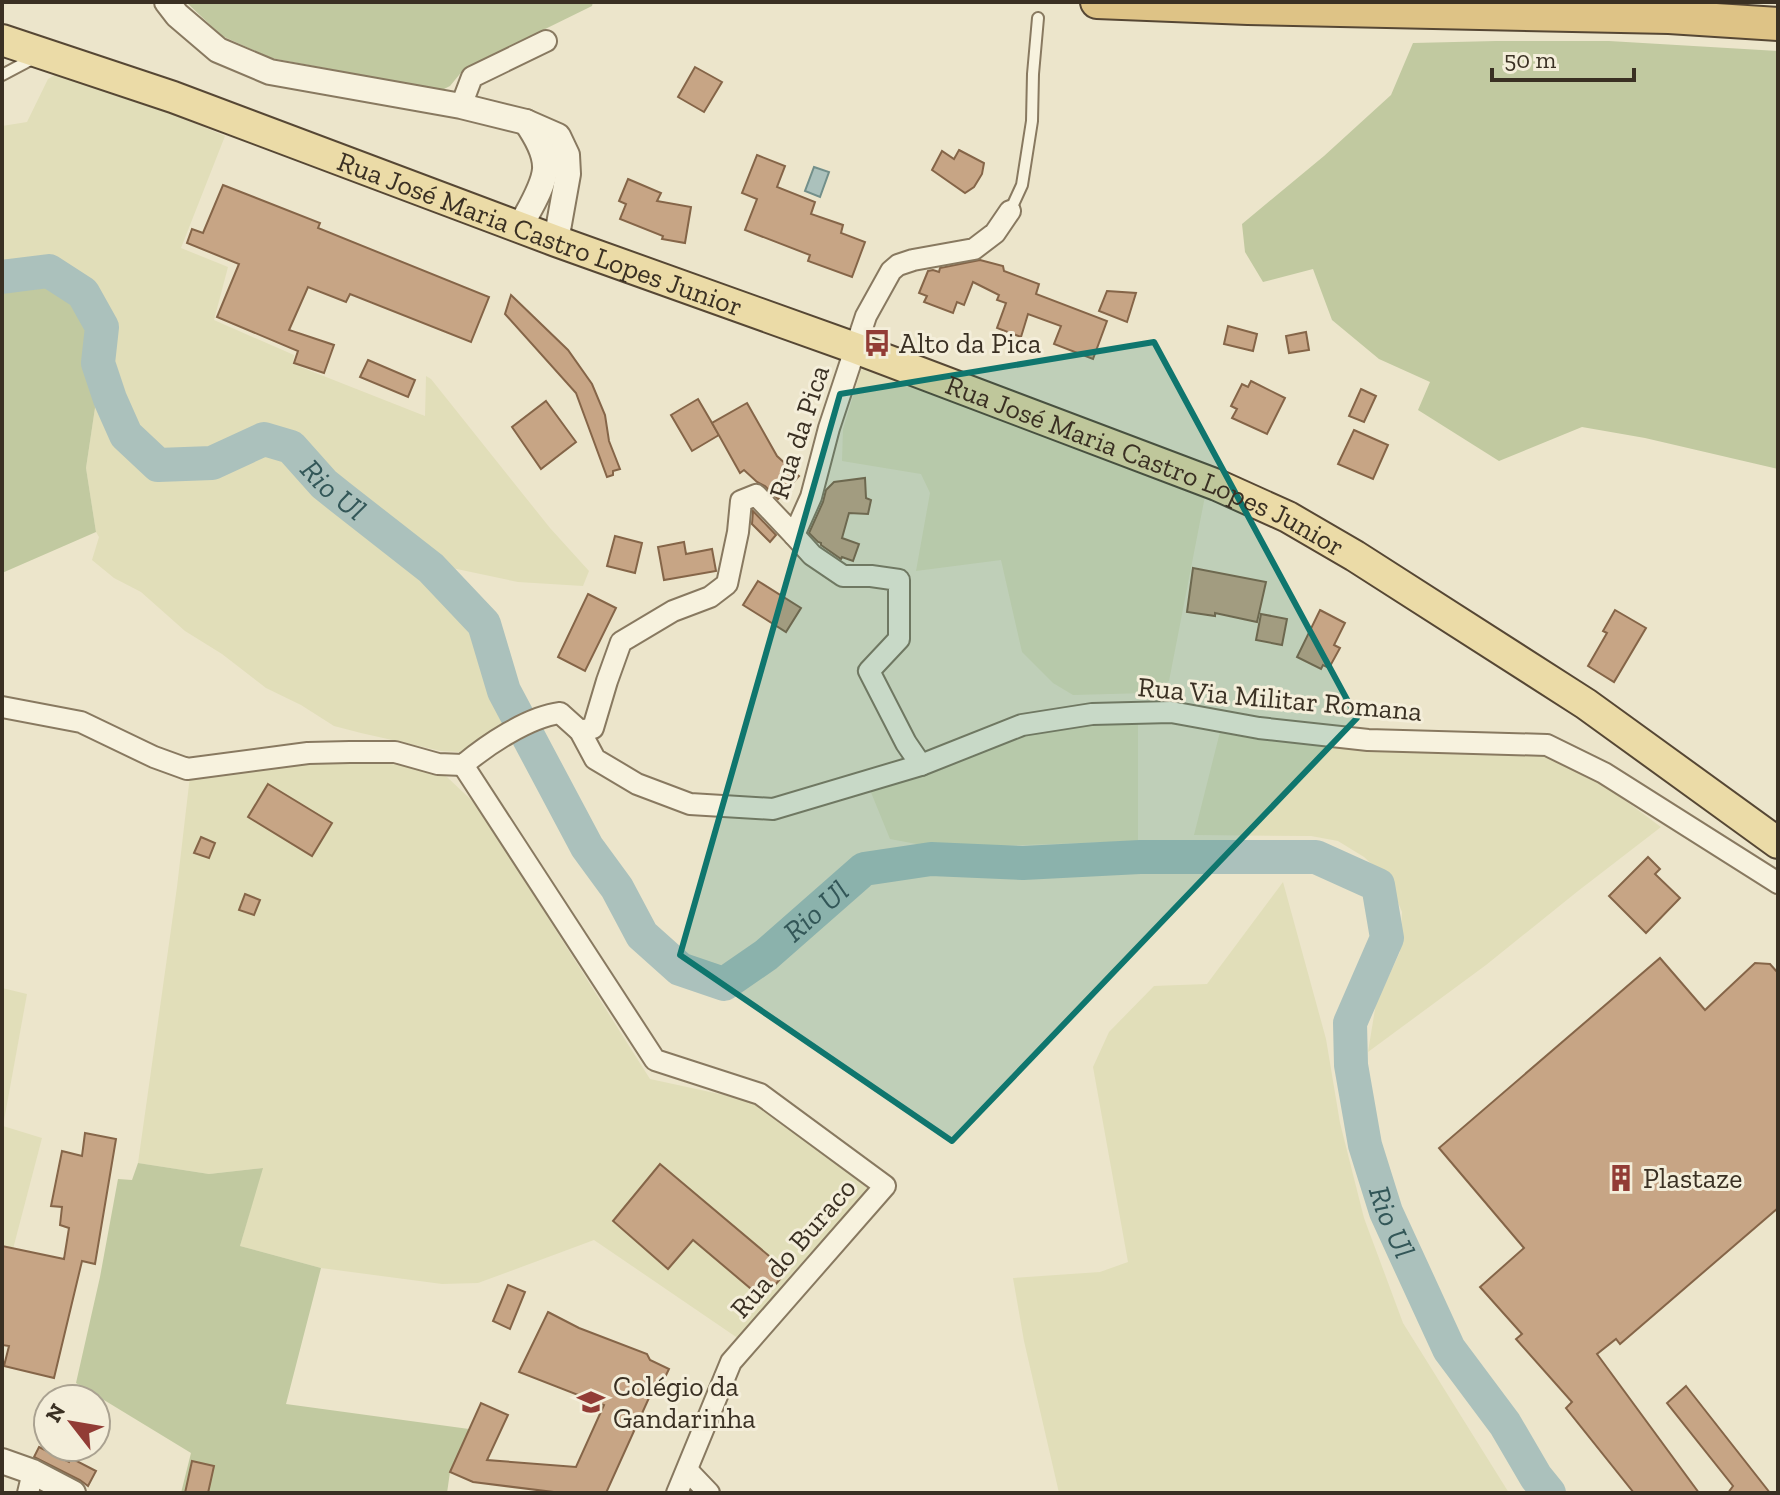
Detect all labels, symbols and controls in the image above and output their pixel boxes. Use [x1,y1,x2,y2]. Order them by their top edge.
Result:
scale bar [1492,32,1634,82]
text: 50 m [1504,45,1557,74]
street label: Rua José Maria Castro Lopes Junior [333,144,747,323]
place label: Alto da Pica [899,327,1042,360]
bus stop icon: Alto da Pica [862,328,892,358]
street label: Rua da Pica [762,361,836,503]
street label: Rua José Maria Castro Lopes Junior [941,367,1350,563]
water label: Rio Ul [293,452,373,528]
street label: Rua Via Militar Romana [1137,670,1424,728]
water label: Rio Ul [776,873,856,949]
place label: Plastaze [1643,1162,1742,1195]
building icon: Plastaze [1606,1163,1636,1193]
street label: Rua do Buraco [723,1171,863,1325]
water label: Rio Ul [1361,1182,1423,1264]
place label: Colégio da Gandarinha [613,1370,756,1435]
north arrow [32,1383,112,1463]
school or university icon: Colégio da Gandarinha [576,1387,606,1417]
text: N [39,1399,71,1427]

